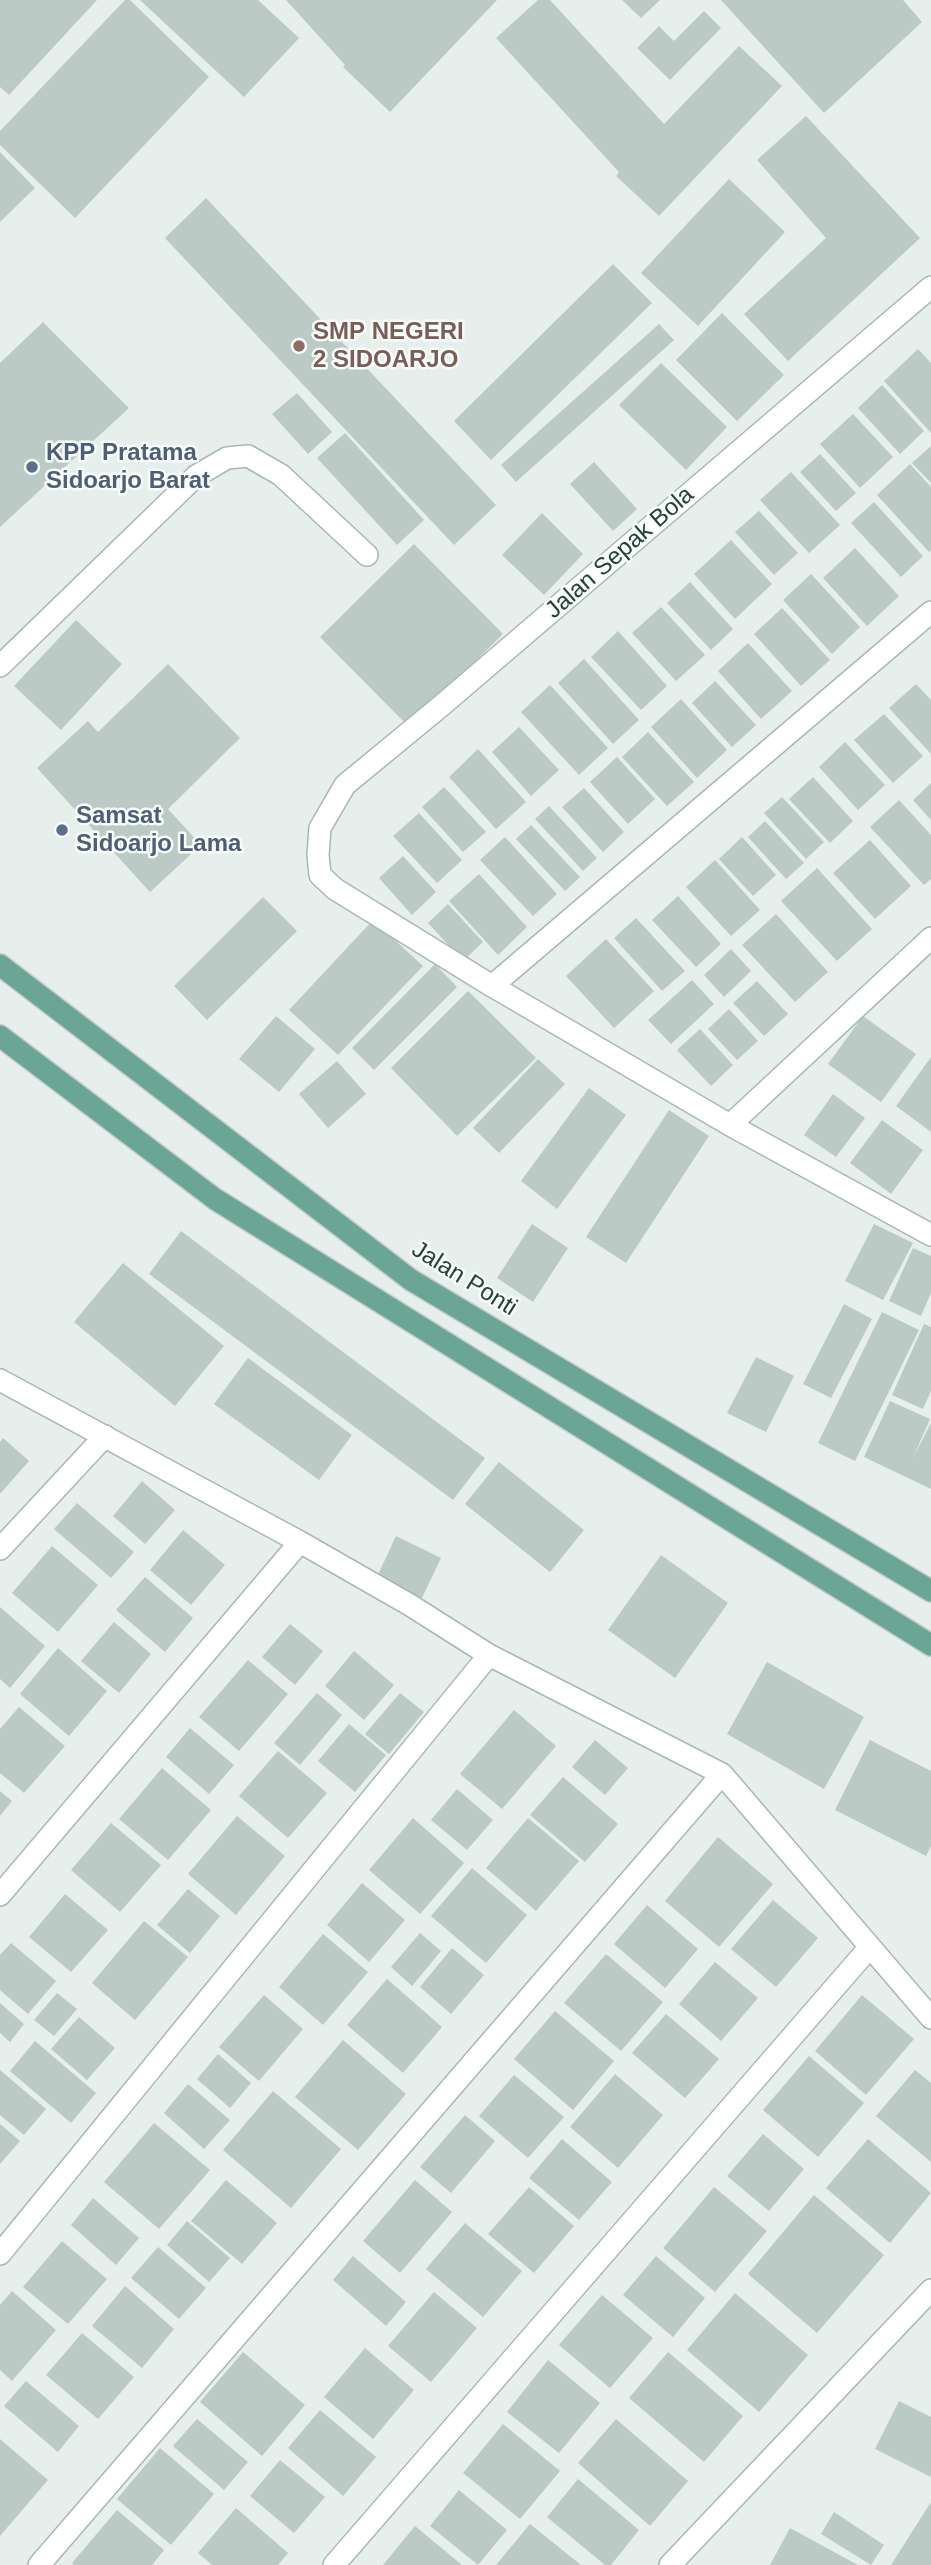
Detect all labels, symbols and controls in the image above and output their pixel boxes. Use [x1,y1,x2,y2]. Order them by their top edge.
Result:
place label: SMP NEGERI 2 SIDOARJO [313,318,464,374]
marker: SMP NEGERI 2 SIDOARJO [291,338,307,354]
place label: KPP Pratama Sidoarjo Barat [46,439,210,495]
marker: KPP Pratama Sidoarjo Barat [24,459,40,475]
street label: Jalan Sepak Bola [540,481,700,625]
place label: Samsat Sidoarjo Lama [76,802,241,858]
marker: Samsat Sidoarjo Lama [54,822,70,838]
street label: Jalan Ponti [406,1235,522,1323]

